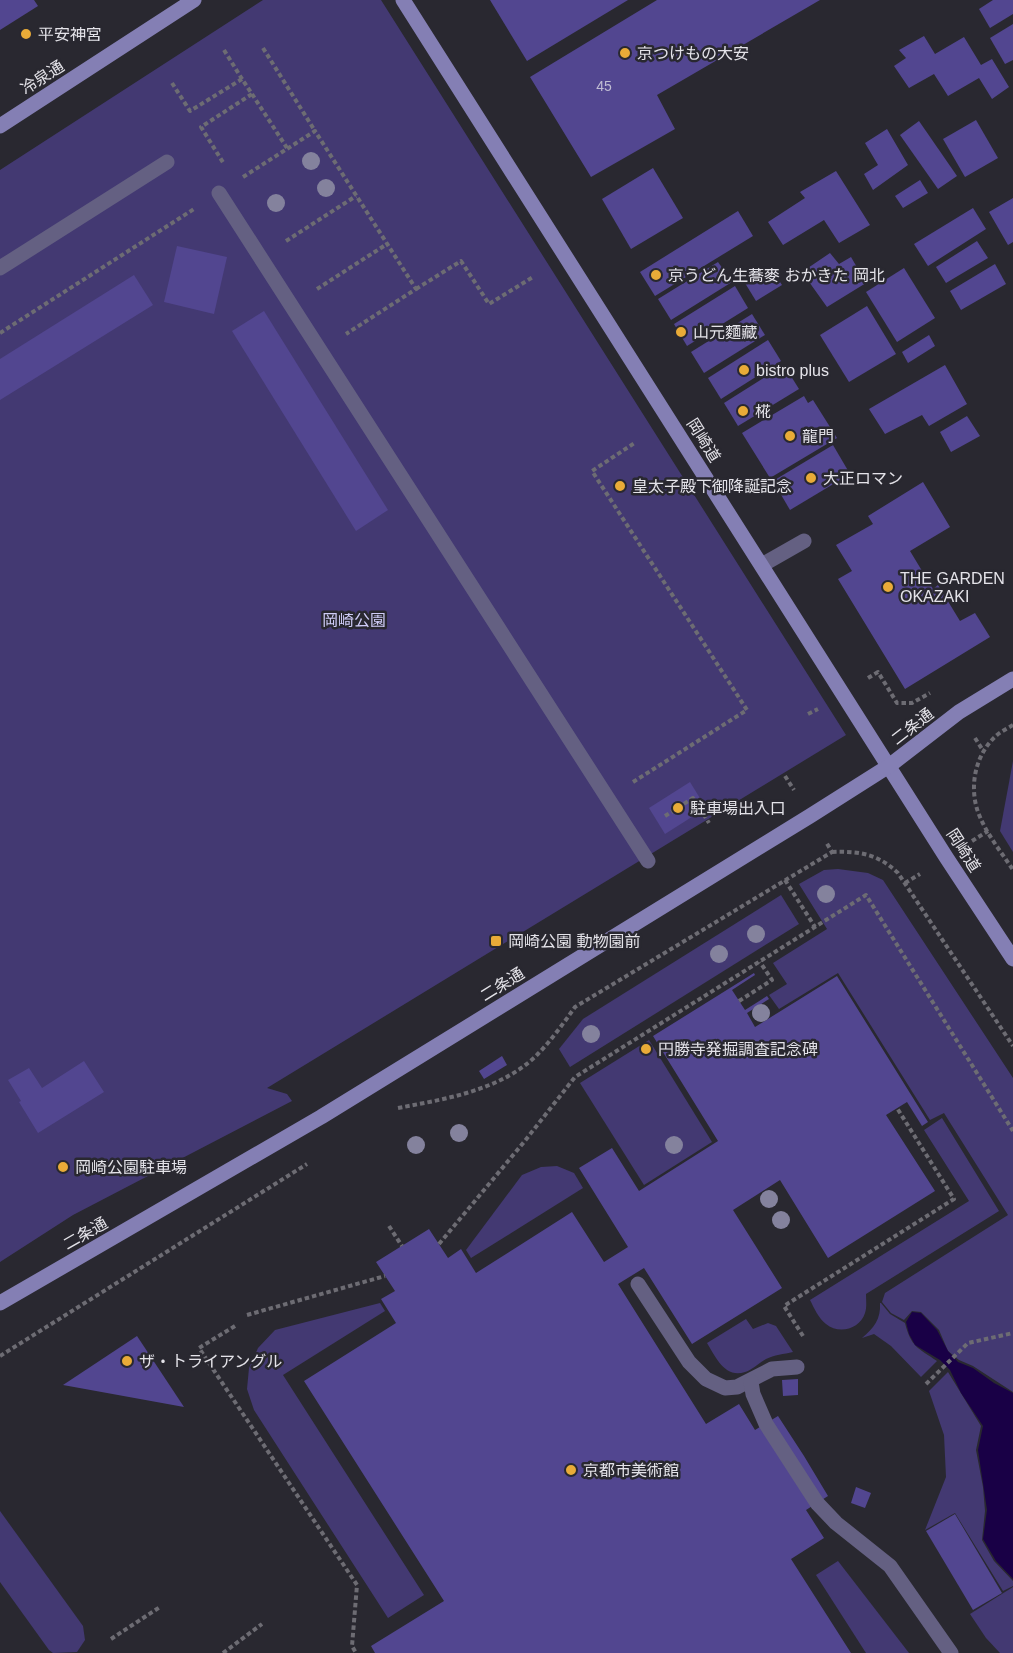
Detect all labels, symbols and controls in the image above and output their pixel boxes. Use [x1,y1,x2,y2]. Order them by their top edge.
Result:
place label: 平安神宮 [38,26,102,43]
marker: 平安神宮 [19,27,33,41]
place label: 京つけもの大安 [637,45,749,62]
marker: 京つけもの大安 [618,46,632,60]
street label: 冷泉通 [18,57,67,98]
house number: 45 [596,78,612,94]
place label: 京うどん生蕎麥 おかきた 岡北 [668,267,885,284]
marker: 京うどん生蕎麥 おかきた 岡北 [649,268,663,282]
place label: 山元麵藏 [693,324,757,341]
marker: 山元麵藏 [674,325,688,339]
place label: bistro plus [756,362,829,379]
marker: bistro plus [737,363,751,377]
place label: 椛 [755,403,771,420]
marker: 椛 [736,404,750,418]
street label: 岡崎道 [684,415,724,465]
place label: 龍門 [802,428,834,445]
marker: 龍門 [783,429,797,443]
place label: 大正ロマン [823,470,903,487]
marker: 大正ロマン [804,471,818,485]
place label: 皇太子殿下御降誕記念 [632,478,792,495]
marker: 皇太子殿下御降誕記念 [613,479,627,493]
place label: THE GARDEN OKAZAKI [900,570,1005,605]
marker: THE GARDEN OKAZAKI [881,580,895,594]
park label: 岡崎公園 [322,612,386,629]
street label: 二条通 [888,705,936,748]
place label: 駐車場出入口 [690,800,786,817]
marker: 駐車場出入口 [671,801,685,815]
street label: 岡崎道 [943,826,984,875]
place label: 岡崎公園 動物園前 [508,933,640,950]
marker: 岡崎公園 動物園前 [489,934,503,948]
street label: 二条通 [477,964,527,1004]
place label: 円勝寺発掘調査記念碑 [658,1041,818,1058]
marker: 円勝寺発掘調査記念碑 [639,1042,653,1056]
place label: 岡崎公園駐車場 [75,1159,187,1176]
marker: 岡崎公園駐車場 [56,1160,70,1174]
street label: 二条通 [60,1214,110,1253]
place label: ザ・トライアングル [139,1353,282,1370]
marker: ザ・トライアングル [120,1354,134,1368]
place label: 京都市美術館 [583,1462,679,1479]
marker: 京都市美術館 [564,1463,578,1477]

